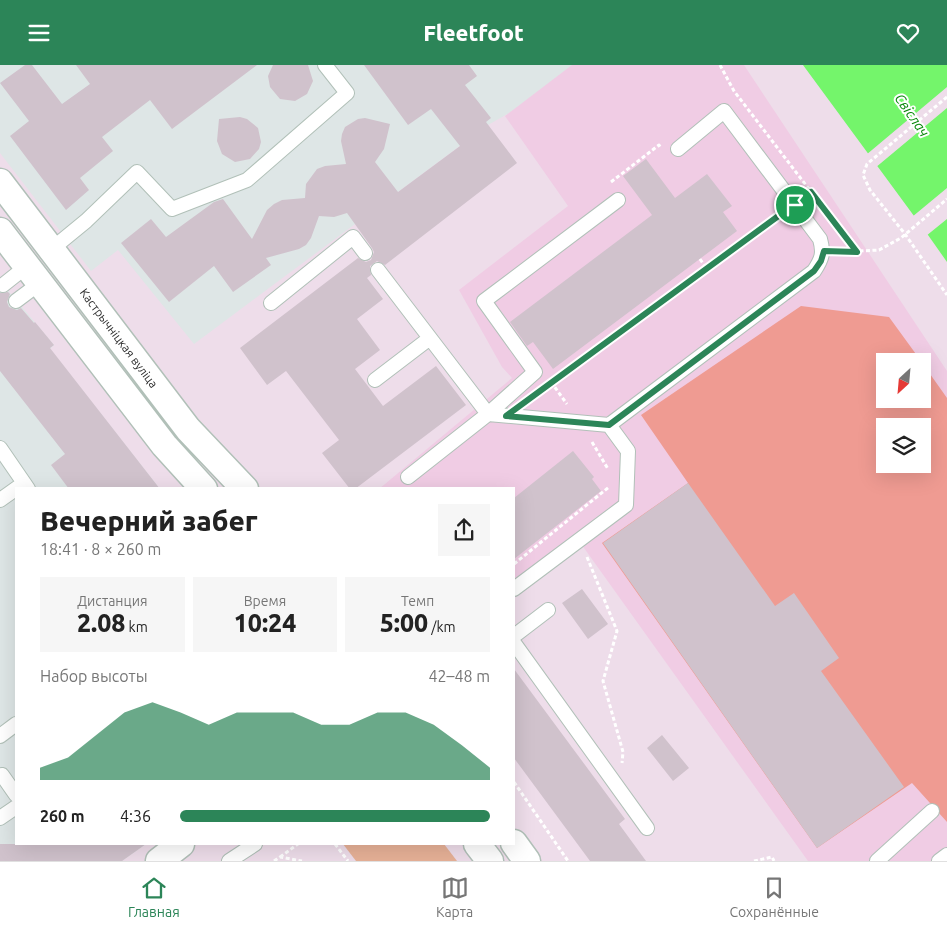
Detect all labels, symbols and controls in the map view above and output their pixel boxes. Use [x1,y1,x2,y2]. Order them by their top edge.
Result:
icon: menu [25,19,53,47]
icon: heart [894,19,922,47]
text: Fleetfoot [423,20,524,45]
water label: Свіслач [891,90,933,140]
pin [774,184,816,226]
icon: arrive [781,191,809,219]
street label: Кастрычніцкая вуліца [78,286,160,390]
north arrow [876,353,931,407]
map controls [876,353,931,473]
button: layers [876,418,931,473]
button: share [438,504,490,556]
text: Вечерний забег [40,505,258,536]
text: 18:41 · 8 × 260 m [40,540,161,558]
text: Дистанция [77,593,147,609]
text: Время [244,593,286,609]
text: Темп [401,593,434,609]
text: 2.08 [77,609,125,637]
text: 10:24 [234,609,296,637]
text: 5:00 [380,609,428,637]
text: km [125,619,148,635]
text: /km [428,619,456,635]
text: Набор высоты [40,667,148,685]
text: 42–48 m [428,667,490,685]
text: 260 m [40,807,85,825]
text: 4:36 [120,807,151,825]
tab: Главная [128,874,180,920]
tab: Карта [436,874,473,920]
tab: Сохранённые [729,874,819,920]

